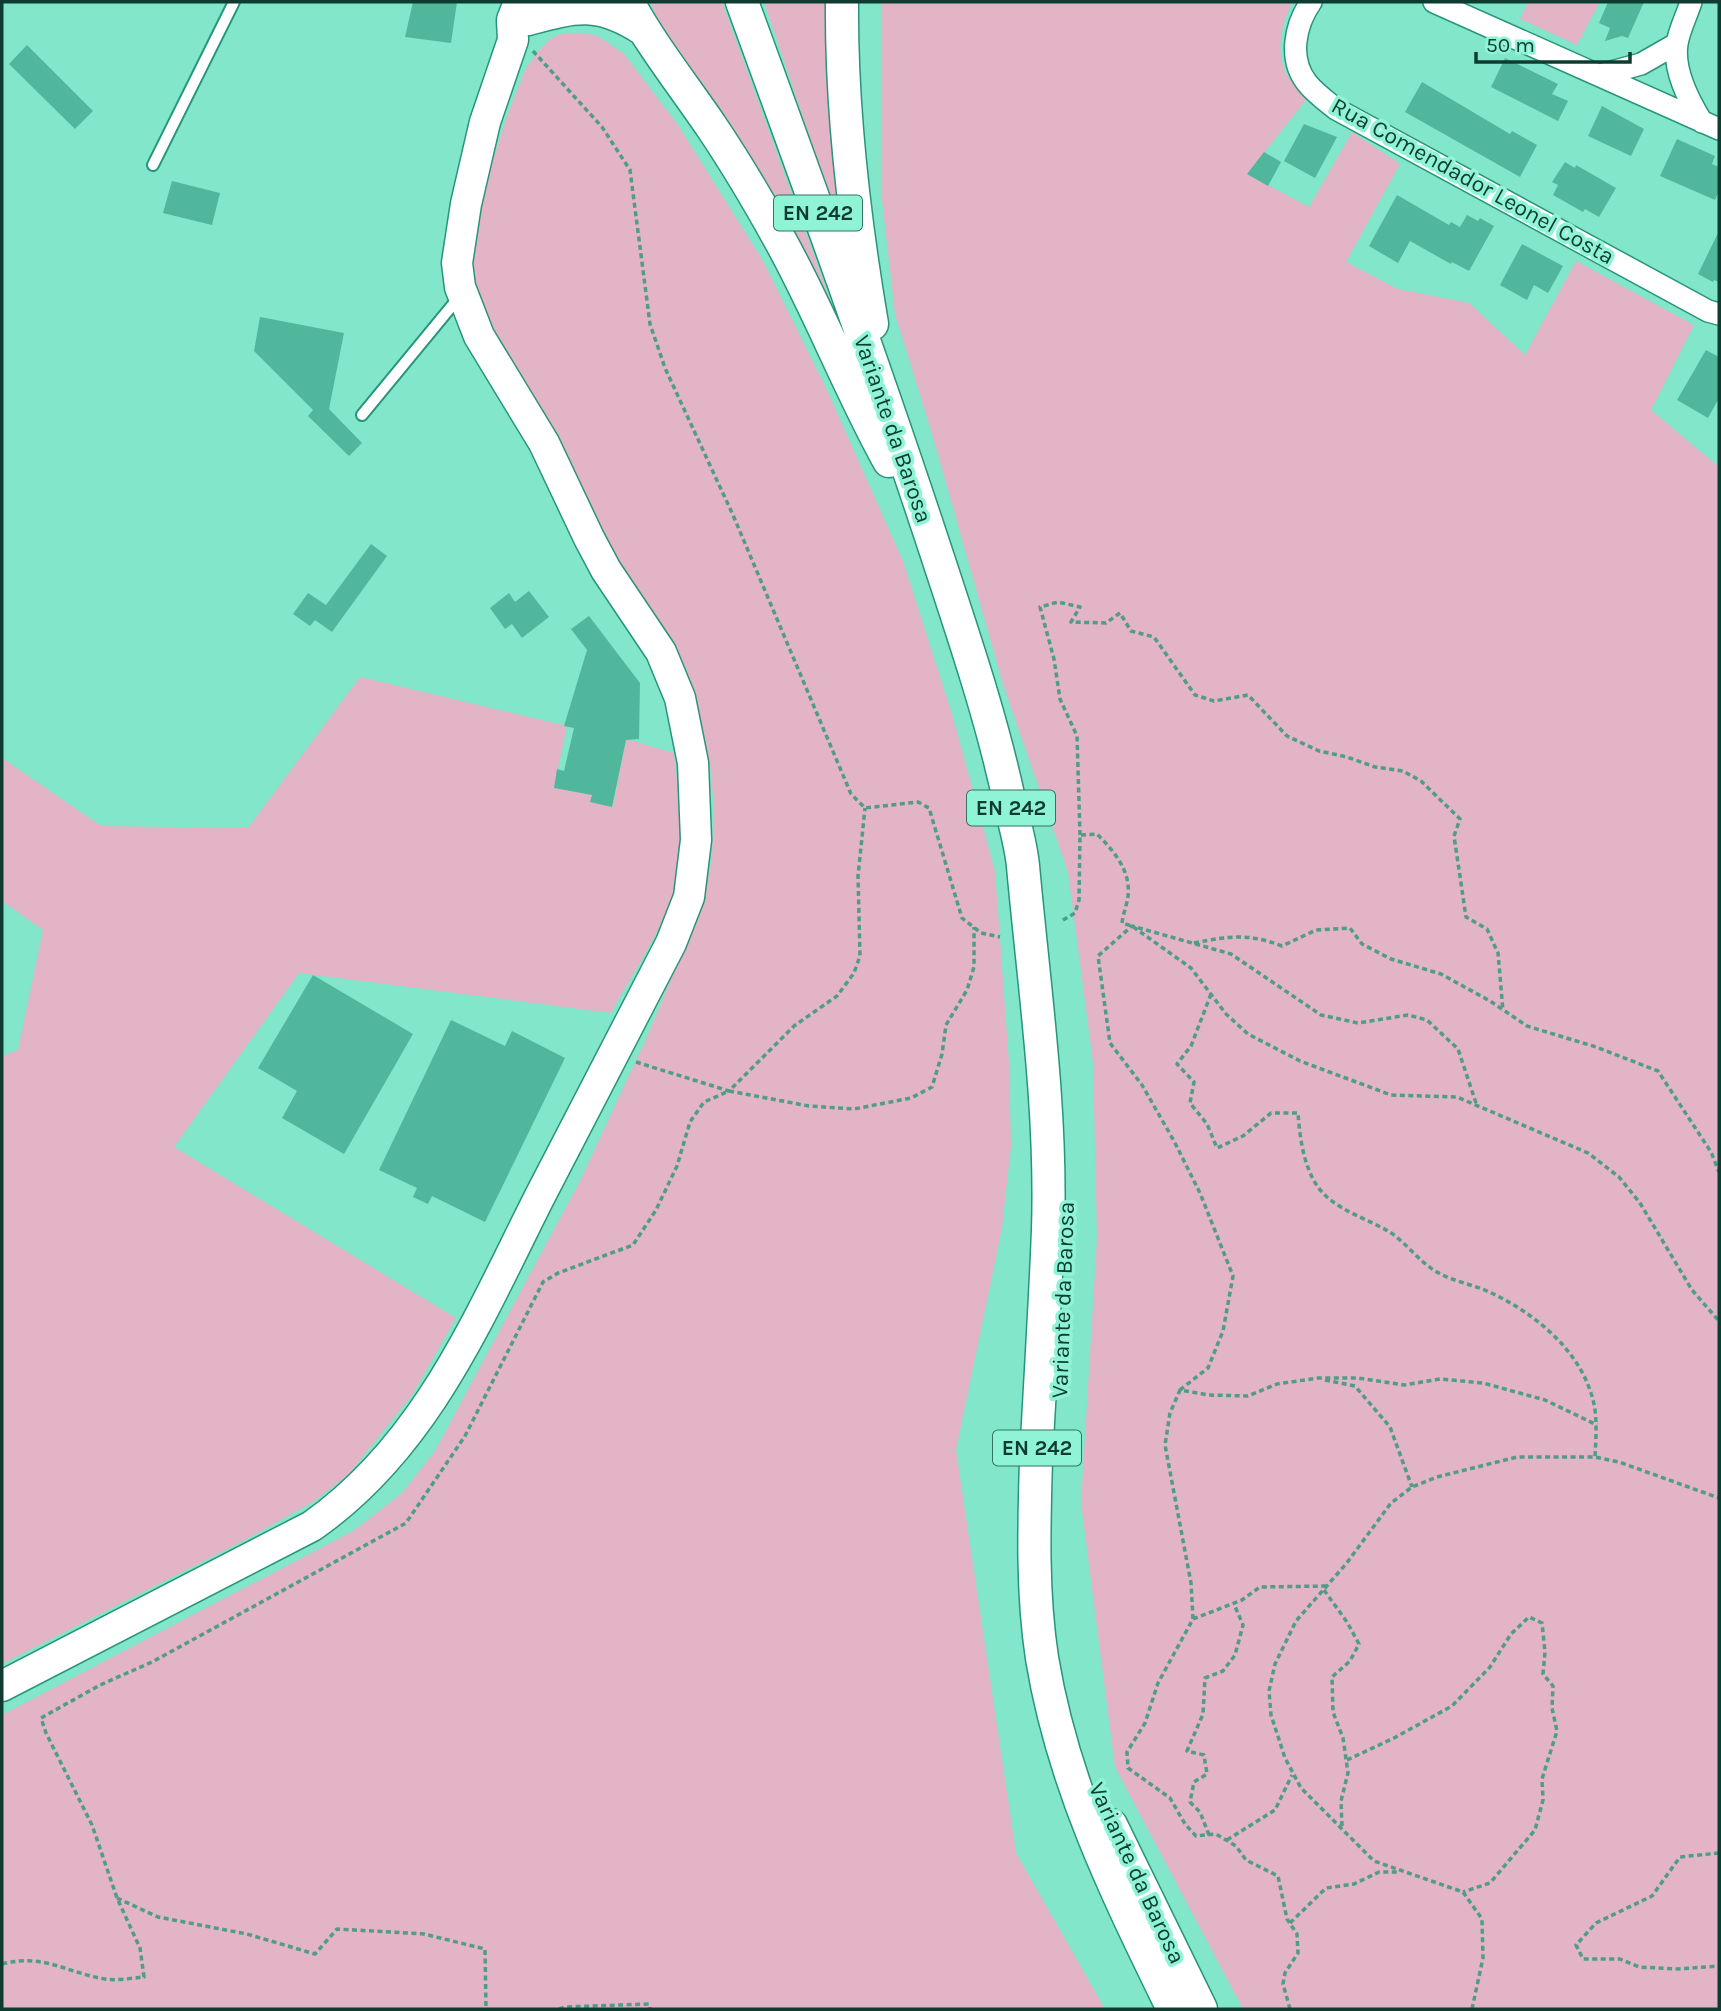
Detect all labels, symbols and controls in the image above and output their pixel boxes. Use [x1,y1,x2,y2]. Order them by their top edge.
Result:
scale bar [1476,21,1630,65]
text: 50 m [1486,33,1535,57]
street label: Rua Comendador Leonel Costa [1327,92,1619,270]
road number: EN 242 [774,196,862,230]
street label: Variante da Barosa [848,332,938,526]
road number: EN 242 [967,790,1055,826]
street label: Variante da Barosa [1046,1201,1080,1399]
road number: EN 242 [993,1430,1081,1466]
street label: Variante da Barosa [1083,1778,1191,1968]

